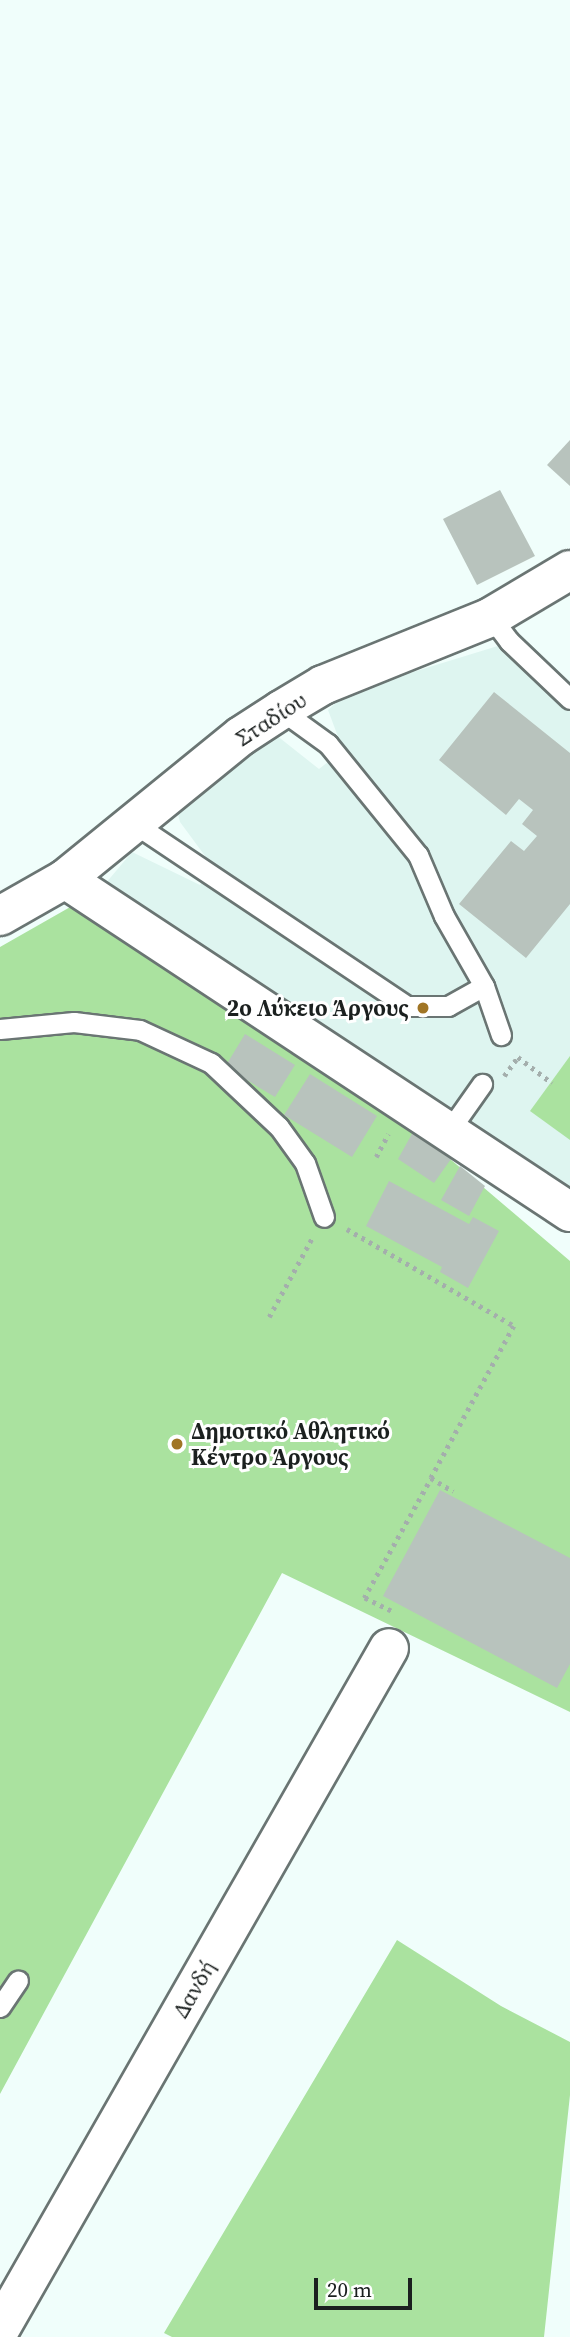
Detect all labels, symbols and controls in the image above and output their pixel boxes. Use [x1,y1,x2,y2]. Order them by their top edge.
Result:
street label: Σταδίου [230,686,312,752]
place label: 2ο Λύκειο Άργους [227,994,409,1022]
marker: 2ο Λύκειο Άργους [415,1000,431,1016]
place label: Δημοτικό Αθλητικό Κέντρο Άργους [191,1417,390,1471]
marker: Δημοτικό Αθλητικό Κέντρο Άργους [169,1436,185,1452]
street label: Δανδή [167,1955,221,2023]
scale bar [318,2264,416,2308]
text: 20 m [327,2275,372,2304]

